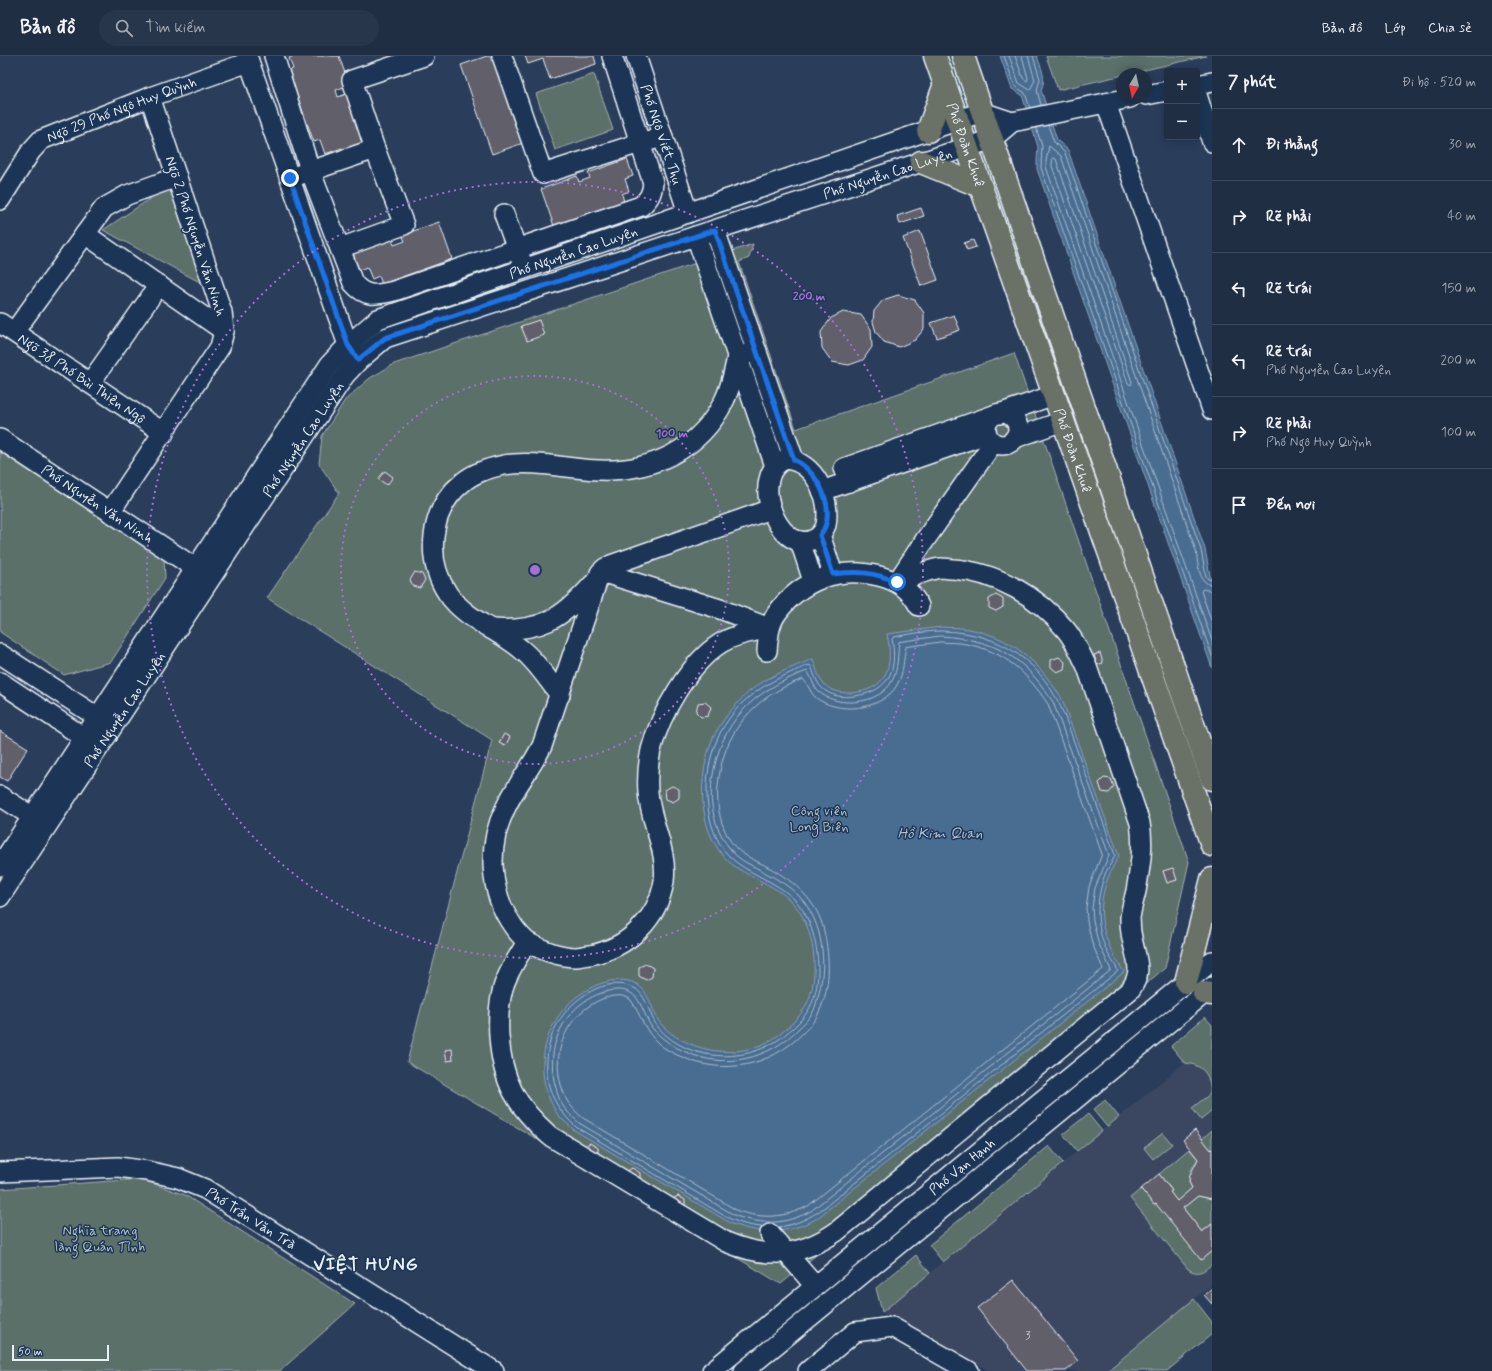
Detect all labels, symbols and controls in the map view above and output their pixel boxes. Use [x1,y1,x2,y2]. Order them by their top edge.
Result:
search box [99,10,379,46]
text: Bản đồ [20,15,75,40]
icon: search [113,17,135,39]
text: Tìm kiếm [145,18,205,38]
text: Bản đồ [1322,19,1363,37]
text: Lớp [1385,19,1406,37]
text: Chia sẻ [1428,19,1472,37]
north arrow [1116,68,1152,104]
map controls [1164,68,1200,140]
button: + [1164,68,1200,104]
text: 7 phút [1228,71,1276,93]
street label: Ngõ 29 Phố Ngô Huy Quỳnh [44,73,199,147]
text: Đi bộ · 520 m [1402,74,1476,91]
street label: Phố Ngô Viết Thụ [636,82,686,188]
street label: Phố Đoàn Khuê [942,100,988,190]
button: − [1164,104,1200,140]
icon: ahead [1228,134,1250,156]
text: Đi thẳng [1266,135,1318,155]
text: 30 m [1449,136,1476,153]
street label: Phố Nguyễn Cao Luyện [821,145,955,204]
street label: Ngõ 2 Phố Nguyễn Văn Ninh [159,154,229,319]
route end [281,169,299,187]
icon: right [1228,206,1250,228]
text: Rẽ phải [1266,207,1311,227]
text: 40 m [1447,208,1476,225]
street label: Phố Nguyễn Cao Luyện [507,223,640,283]
icon: left [1228,278,1250,300]
text: Rẽ trái [1266,279,1312,299]
text: 150 m [1442,280,1476,297]
text: 200 m [793,289,826,305]
street label: Ngõ 38 Phố Bùi Thiện Ngộ [14,330,149,428]
text: Rẽ trái [1266,342,1312,362]
icon: left [1228,350,1250,372]
text: 200 m [1441,352,1476,369]
text: Phố Nguyễn Cao Luyện [1266,362,1391,379]
street label: Phố Nguyễn Cao Luyện [259,378,348,501]
street label: Phố Đoàn Khuê [1049,406,1096,495]
text: Rẽ phải [1266,414,1311,434]
icon: right [1228,422,1250,444]
text: 100 m [1441,424,1476,441]
text: 100 m [656,426,689,442]
text: Phố Ngô Huy Quỳnh [1266,434,1372,451]
street label: Phố Nguyễn Văn Ninh [38,461,156,548]
icon: arrive [1228,494,1250,516]
text: Đến nơi [1266,495,1315,515]
centre of rings [528,563,542,577]
route start [888,573,906,591]
street label: Phố Nguyễn Cao Luyện [80,649,170,771]
park label: Công viên Long Biên [789,802,849,837]
water label: Hồ Kim Quan [897,824,983,844]
street label: Phố Vạn Hạnh [926,1135,999,1199]
street label: Phố Trần Văn Trà [202,1184,299,1254]
park label: Nghĩa trang làng Quán Tỉnh [55,1222,145,1258]
district label: VIỆT HƯNG [313,1253,419,1277]
house number: 3 [1025,1328,1031,1344]
scale bar [12,1343,109,1362]
text: 50 m [18,1345,43,1359]

